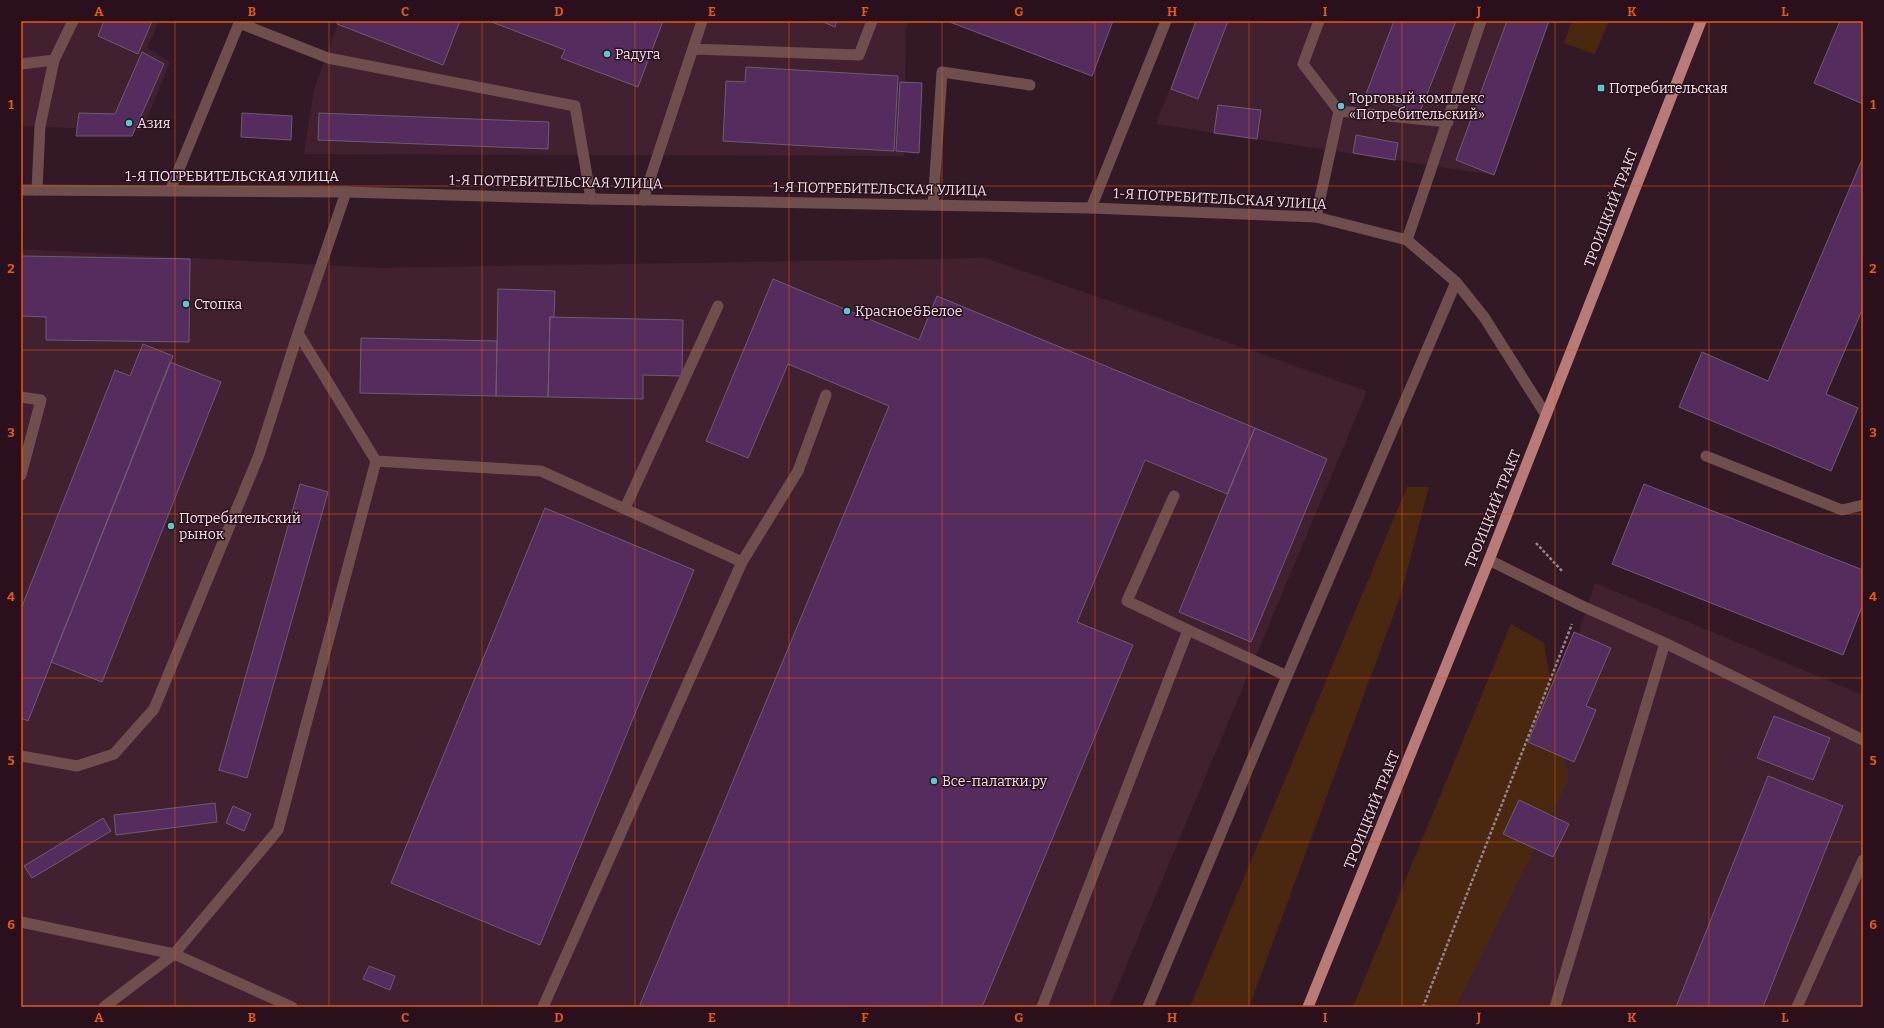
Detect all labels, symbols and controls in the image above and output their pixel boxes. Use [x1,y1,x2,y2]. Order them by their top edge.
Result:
text: A [94,4,104,19]
text: B [248,4,256,19]
text: C [401,4,409,19]
text: D [554,4,564,19]
text: E [708,4,716,19]
text: F [861,4,869,19]
text: G [1014,4,1024,19]
text: H [1167,4,1177,19]
text: I [1323,4,1328,19]
text: J [1476,4,1482,19]
text: K [1627,4,1637,19]
text: L [1781,4,1789,19]
place label: Радуга [615,46,661,63]
marker: Радуга [602,49,612,59]
place label: Потребительская [1609,80,1728,97]
marker: Потребительская [1596,83,1606,93]
place label: Торговый комплекс «Потребительский» [1349,90,1485,123]
text: 1 [8,97,14,112]
text: 1 [1870,97,1876,112]
marker: Торговый комплекс «Потребительский» [1336,101,1346,111]
place label: Азия [137,115,171,132]
marker: Азия [124,118,134,128]
street label: ТРОИЦКИЙ ТРАКТ [1580,146,1641,270]
street label: 1-Я ПОТРЕБИТЕЛЬСКАЯ УЛИЦА [125,168,339,185]
street label: 1-Я ПОТРЕБИТЕЛЬСКАЯ УЛИЦА [449,172,663,192]
street label: 1-Я ПОТРЕБИТЕЛЬСКАЯ УЛИЦА [773,179,987,199]
street label: 1-Я ПОТРЕБИТЕЛЬСКАЯ УЛИЦА [1113,185,1327,213]
text: 2 [7,261,15,276]
text: 2 [1869,261,1877,276]
place label: Стопка [194,296,243,313]
marker: Стопка [181,299,191,309]
place label: Красное&Белое [855,303,962,320]
marker: Красное&Белое [842,306,852,316]
text: 3 [7,425,15,440]
text: 3 [1869,425,1877,440]
street label: ТРОИЦКИЙ ТРАКТ [1461,447,1524,571]
place label: Потребительский рынок [179,510,301,543]
marker: Потребительский рынок [166,521,176,531]
text: 4 [7,589,15,604]
text: 4 [1869,589,1877,604]
street label: ТРОИЦКИЙ ТРАКТ [1340,748,1403,872]
text: 5 [7,753,15,768]
text: 5 [1869,753,1877,768]
place label: Все-палатки.ру [942,773,1048,790]
marker: Все-палатки.ру [929,776,939,786]
text: 6 [7,917,15,932]
text: 6 [1869,917,1877,932]
text: A [94,1010,104,1025]
text: B [248,1010,256,1025]
text: C [401,1010,409,1025]
text: D [554,1010,564,1025]
text: E [708,1010,716,1025]
text: F [861,1010,869,1025]
text: G [1014,1010,1024,1025]
text: H [1167,1010,1177,1025]
text: I [1323,1010,1328,1025]
text: J [1476,1010,1482,1025]
text: K [1627,1010,1637,1025]
text: L [1781,1010,1789,1025]

